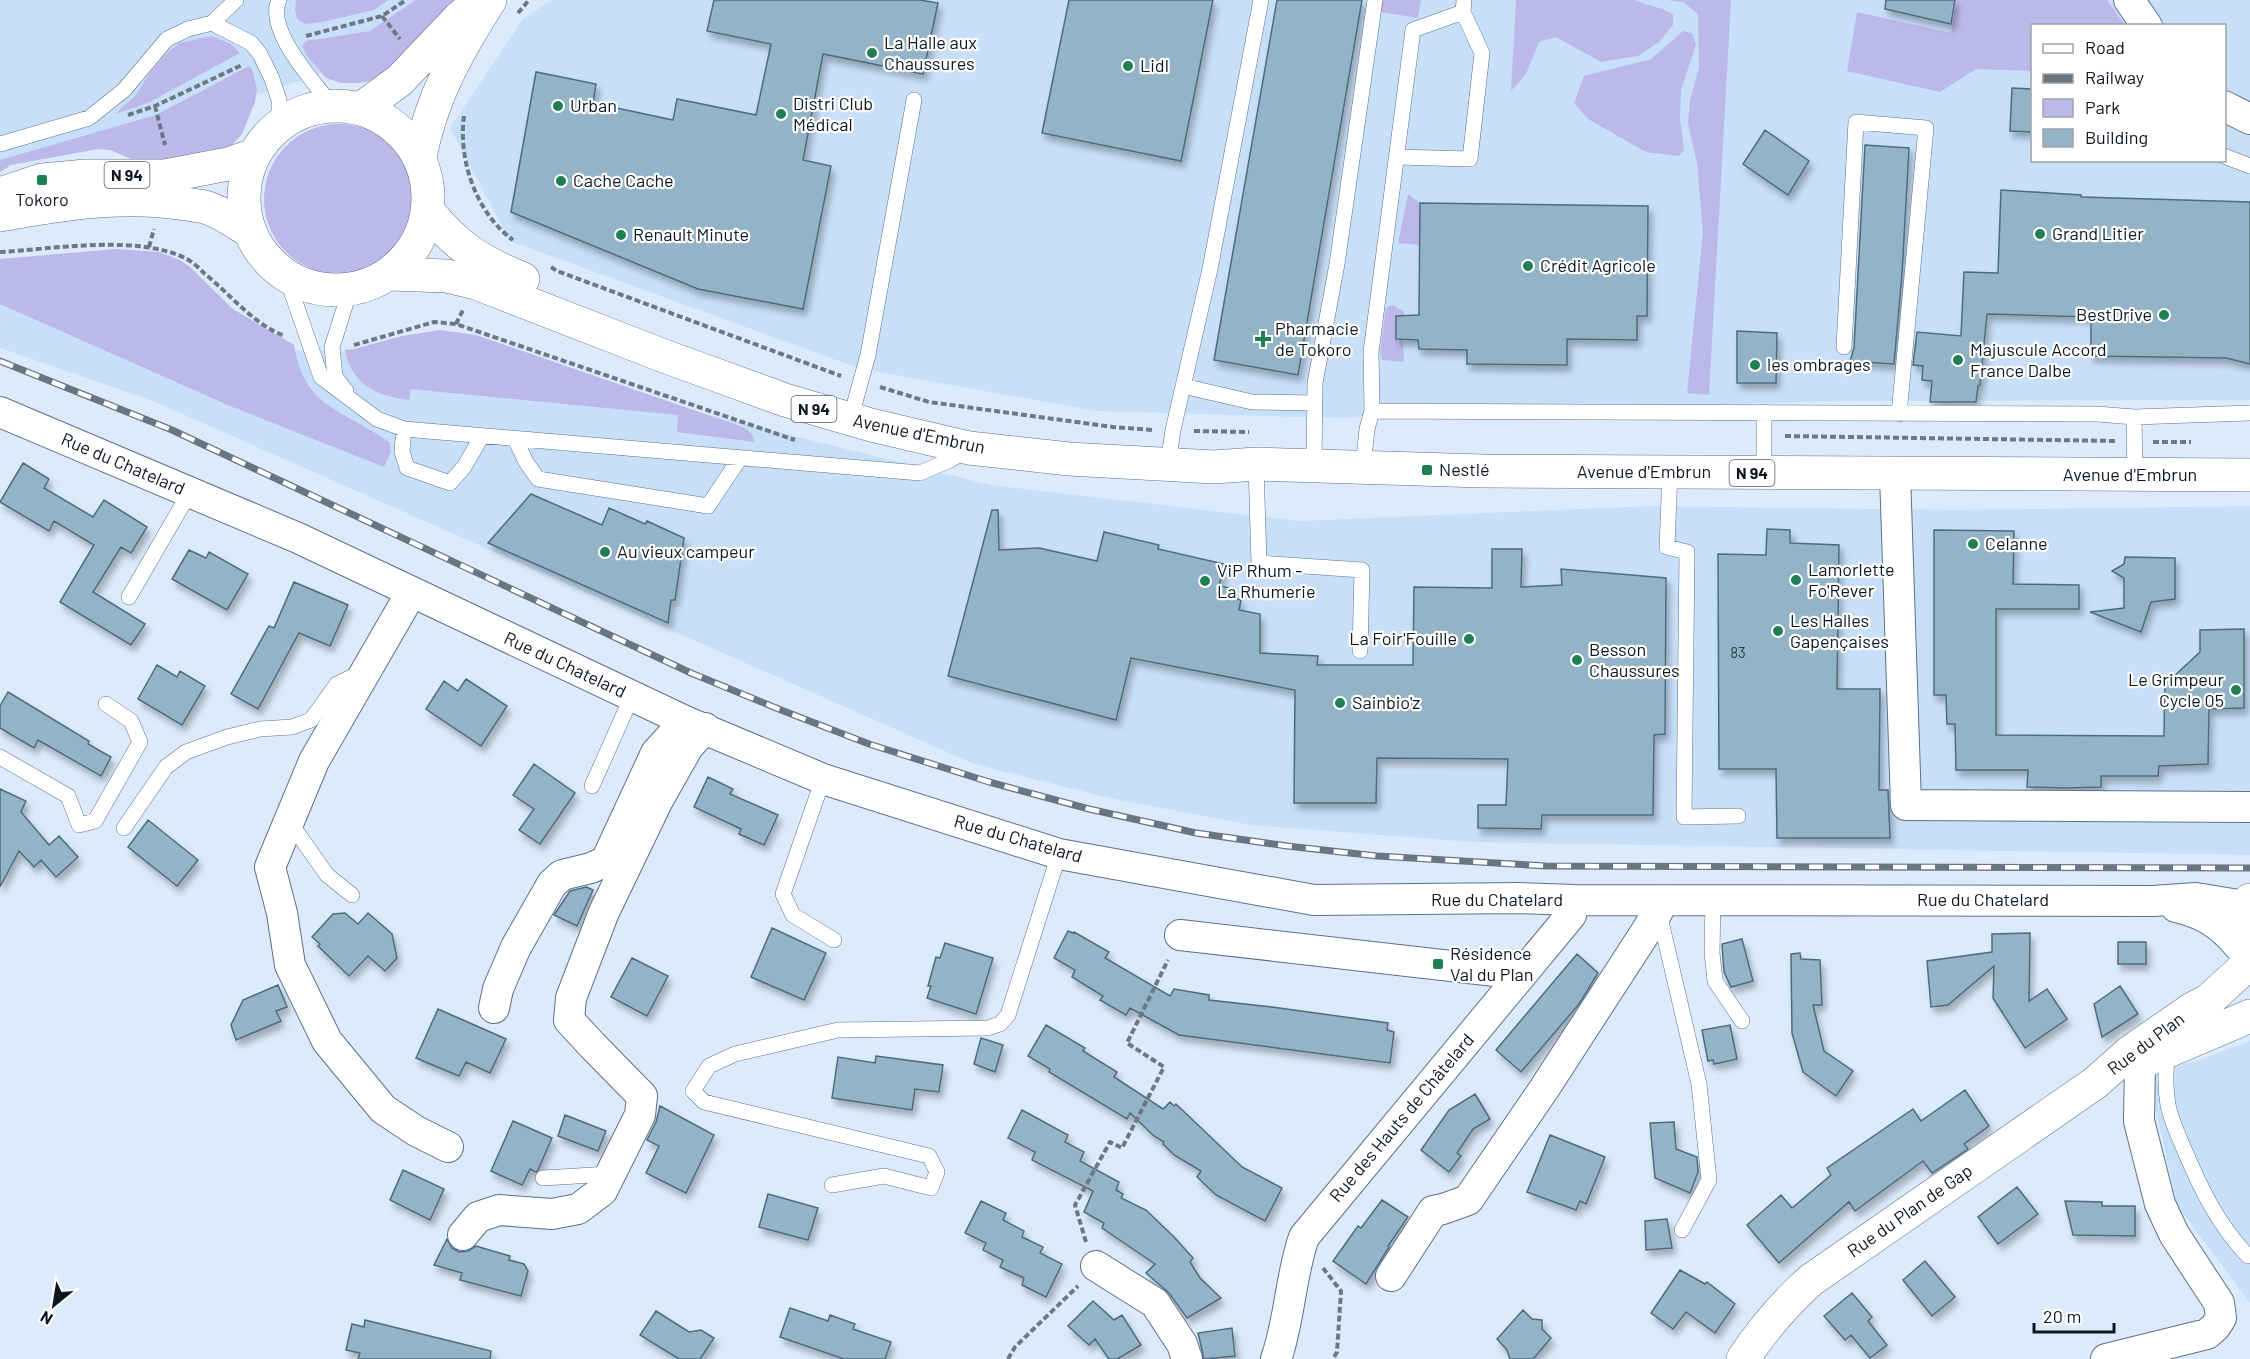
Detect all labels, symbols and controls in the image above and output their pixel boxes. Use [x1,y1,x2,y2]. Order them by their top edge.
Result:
legend [2031,24,2226,162]
place label: La Halle aux Chaussures [884,31,977,74]
text: Road [2085,36,2125,58]
marker: La Halle aux Chaussures [865,46,879,60]
place label: Lidl [1140,54,1169,76]
marker: Lidl [1121,59,1135,73]
text: Railway [2085,66,2144,88]
place label: Distri Club Médical [793,92,873,135]
place label: Urban [570,94,617,116]
text: Park [2085,96,2120,118]
marker: Urban [551,99,565,113]
marker: Distri Club Médical [774,107,788,121]
text: Building [2085,126,2148,148]
road number: N 94 [104,162,150,188]
place label: Cache Cache [573,169,674,191]
marker: Tokoro [35,173,49,187]
marker: Cache Cache [554,174,568,188]
place label: Tokoro [15,188,69,210]
place label: Grand Litier [2052,222,2144,244]
place label: Renault Minute [633,223,749,245]
marker: Grand Litier [2033,227,2047,241]
marker: Renault Minute [614,228,628,242]
place label: Crédit Agricole [1540,254,1656,276]
marker: Crédit Agricole [1521,259,1535,273]
place label: BestDrive [2076,303,2152,325]
marker: BestDrive [2157,308,2171,322]
place label: Pharmacie de Tokoro [1275,317,1359,360]
marker: Pharmacie de Tokoro [1256,332,1270,346]
place label: Majuscule Accord France Dalbe [1970,338,2107,381]
place label: les ombrages [1767,353,1871,375]
marker: Majuscule Accord France Dalbe [1951,353,1965,367]
marker: les ombrages [1748,358,1762,372]
road number: N 94 [792,396,836,422]
street label: Avenue d'Embrun [851,408,987,458]
street label: Rue du Chatelard [58,427,189,499]
place label: Nestlé [1439,458,1490,480]
street label: Avenue d'Embrun [1577,460,1711,482]
road number: N 94 [1730,460,1774,486]
marker: Nestlé [1420,463,1434,477]
street label: Avenue d'Embrun [2063,463,2197,485]
place label: Celanne [1985,532,2048,554]
marker: Celanne [1966,537,1980,551]
place label: Au vieux campeur [617,540,755,562]
marker: Au vieux campeur [598,545,612,559]
place label: Lamorlette Fo'Rever [1808,558,1895,601]
place label: ViP Rhum - La Rhumerie [1217,559,1315,602]
marker: Lamorlette Fo'Rever [1789,573,1803,587]
marker: ViP Rhum - La Rhumerie [1198,574,1212,588]
place label: Les Halles Gapençaises [1790,609,1889,652]
marker: Les Halles Gapençaises [1771,624,1785,638]
street label: Rue du Chatelard [501,626,630,702]
place label: La Foir'Fouille [1349,627,1457,649]
marker: La Foir'Fouille [1462,632,1476,646]
place label: Besson Chaussures [1589,638,1680,681]
house number: 83 [1730,643,1746,661]
marker: Besson Chaussures [1570,653,1584,667]
place label: Le Grimpeur Cycle 05 [2128,668,2224,711]
marker: Le Grimpeur Cycle 05 [2229,683,2243,697]
place label: Sainbio'z [1352,691,1420,713]
marker: Sainbio'z [1333,696,1347,710]
street label: Rue du Chatelard [952,809,1085,867]
street label: Rue du Chatelard [1431,888,1563,910]
street label: Rue du Chatelard [1917,888,2049,910]
place label: Résidence Val du Plan [1450,942,1533,985]
marker: Résidence Val du Plan [1431,957,1445,971]
street label: Rue du Plan [2103,1007,2188,1079]
street label: Rue des Hauts de Châtelard [1324,1029,1478,1206]
street label: Rue du Plan de Gap [1843,1159,1976,1261]
north arrow [24,1275,84,1335]
scale bar [2034,1296,2114,1334]
text: 20 m [2043,1305,2081,1327]
text: N [37,1308,56,1329]

